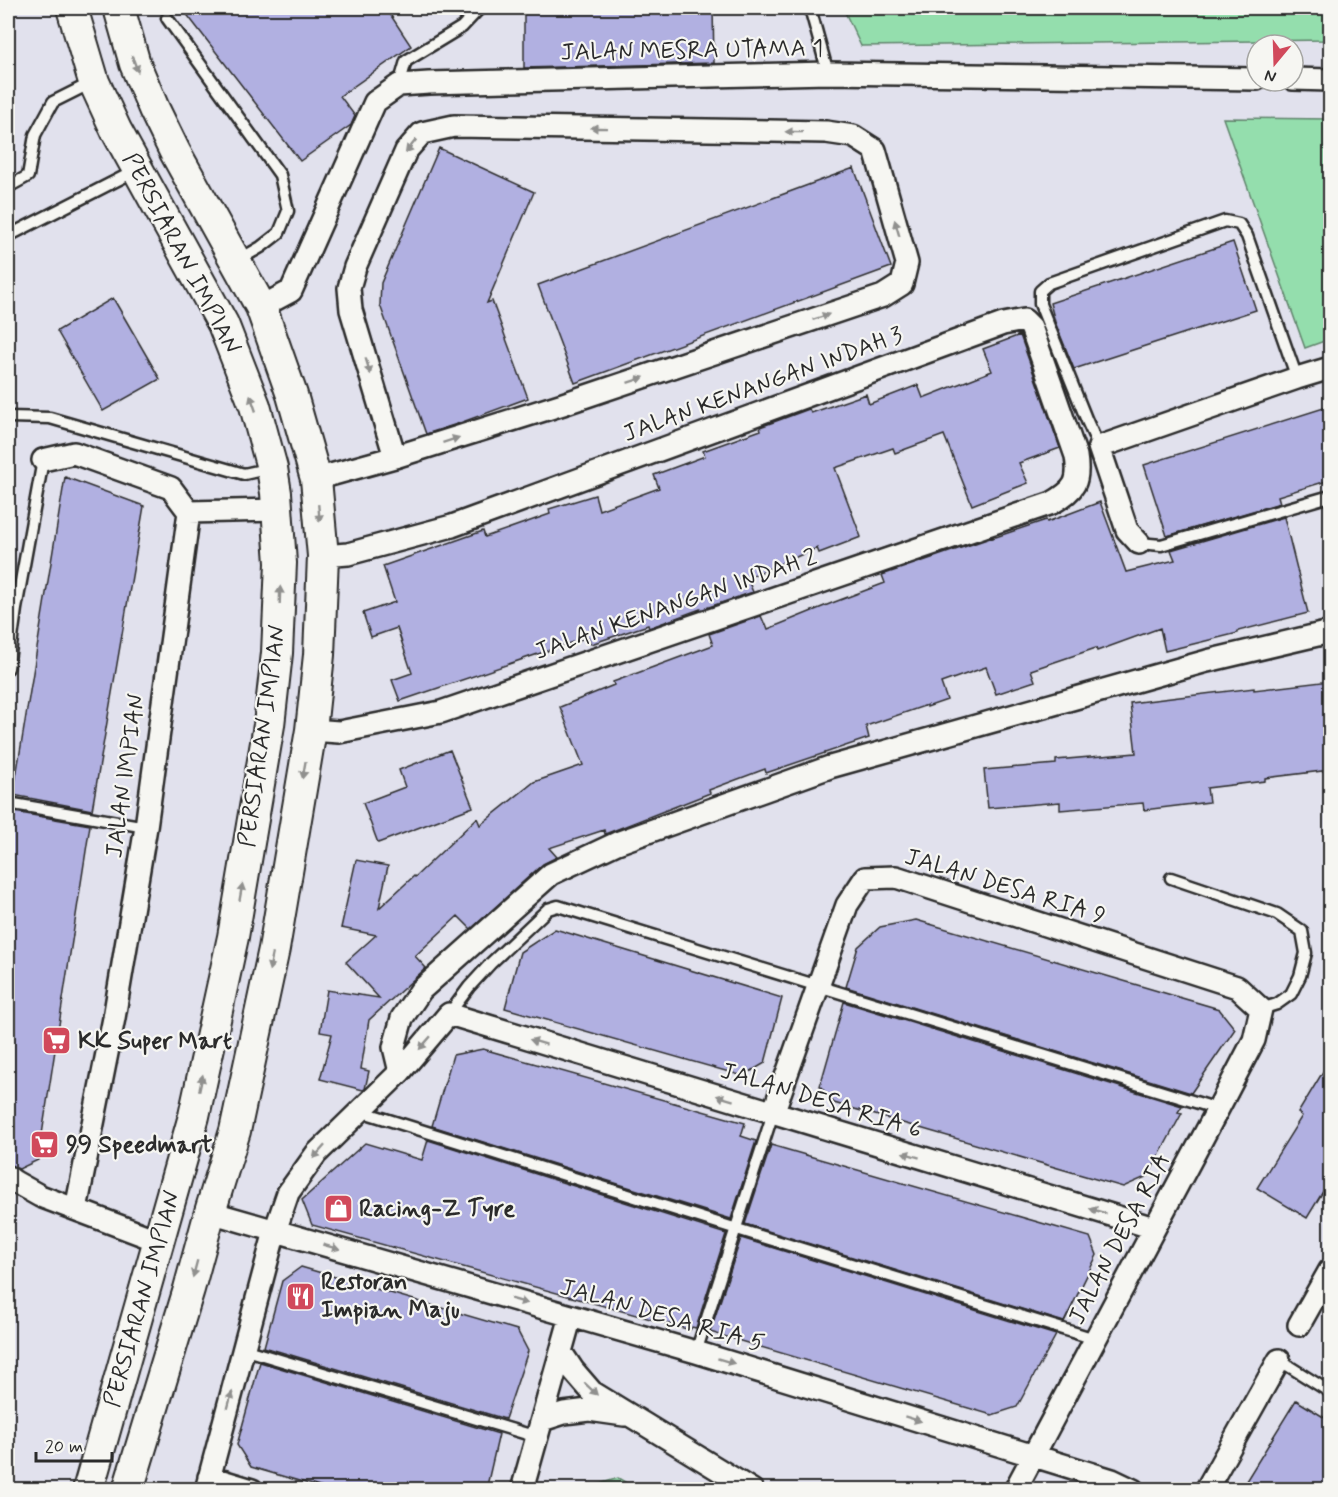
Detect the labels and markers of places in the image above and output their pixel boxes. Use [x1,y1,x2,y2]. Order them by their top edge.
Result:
supermarket icon: KK Super Mart [41,1025,73,1057]
place label: KK Super Mart [78,1026,232,1057]
supermarket icon: 99 Speedmart [29,1129,61,1161]
place label: 99 Speedmart [66,1130,213,1161]
shop icon: Racing-Z Tyre [322,1193,354,1225]
place label: Racing-Z Tyre [359,1194,515,1226]
place label: Restoran Impian Maju [321,1267,460,1326]
restaurant icon: Restoran Impian Maju [284,1280,316,1312]

